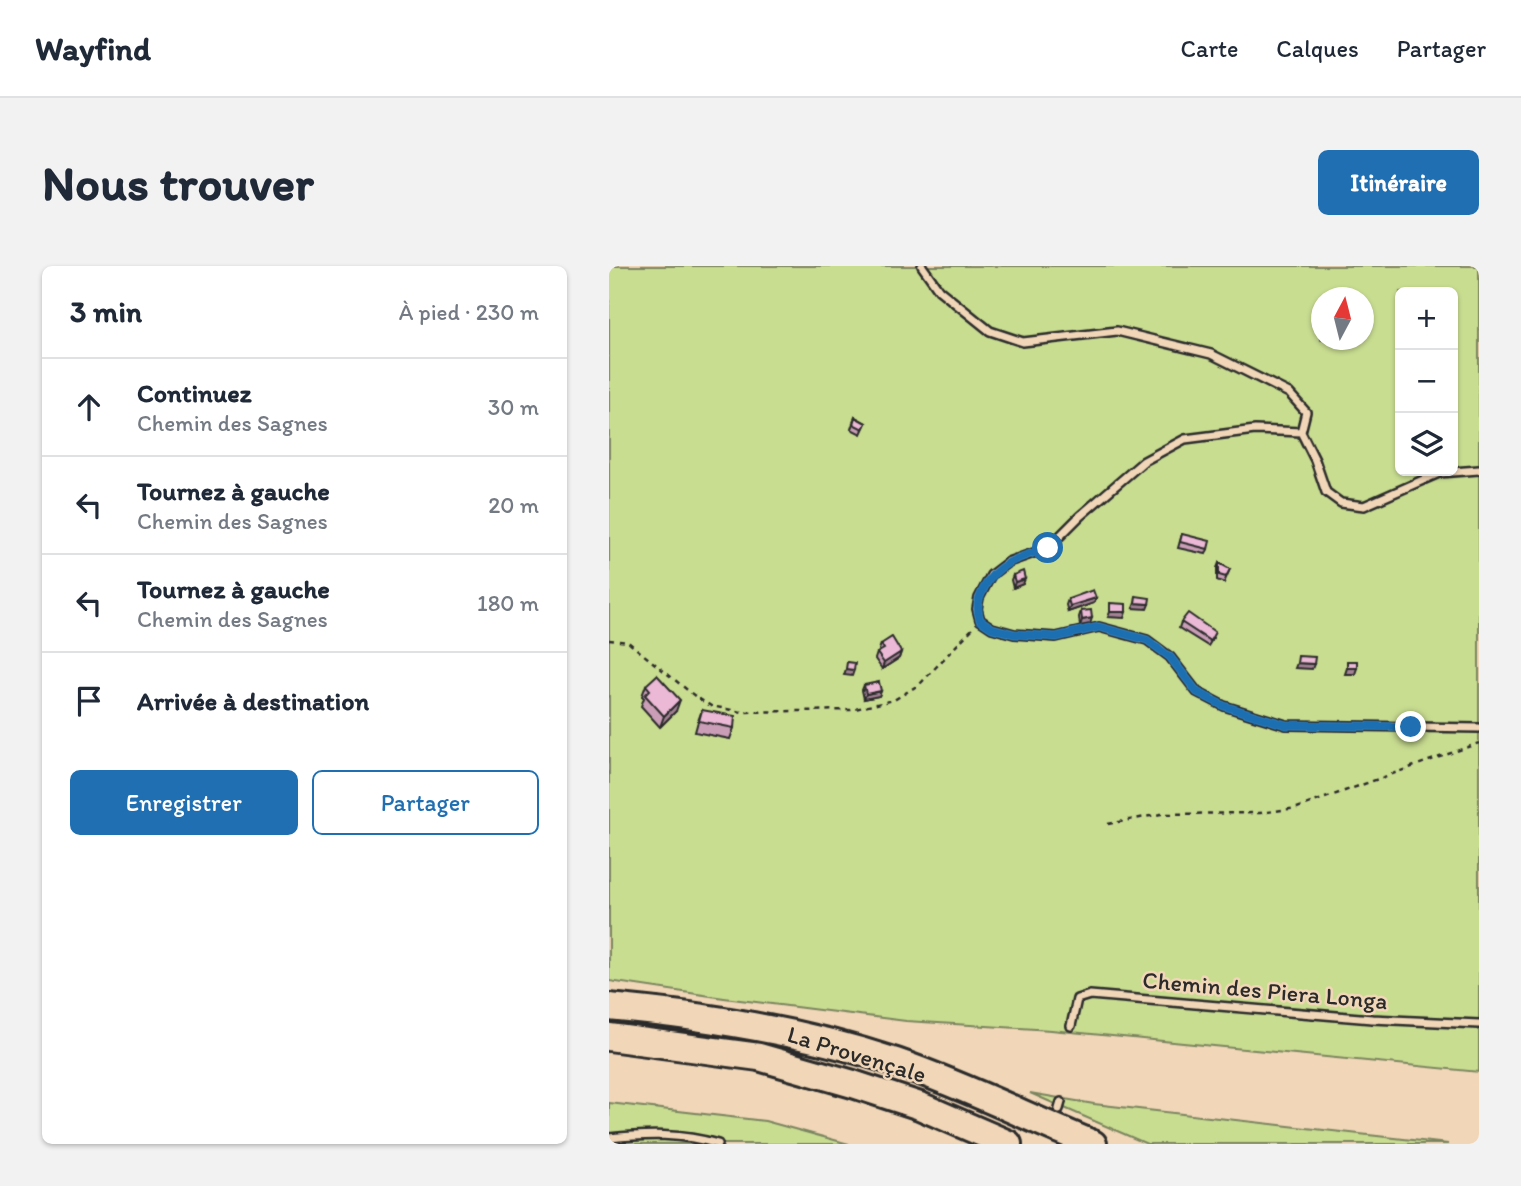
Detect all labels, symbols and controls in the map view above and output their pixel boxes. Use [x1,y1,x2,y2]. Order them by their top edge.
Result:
text: Wayfind [35,29,151,68]
text: Carte [1181,34,1238,63]
text: Calques [1276,34,1359,63]
text: Partager [1397,34,1486,63]
button: Itinéraire [1318,150,1479,215]
text: Nous trouver [42,153,314,212]
north arrow [1311,287,1374,350]
map controls [1395,287,1458,476]
button: + [1395,287,1458,350]
text: 3 min [70,293,142,330]
text: À pied · 230 m [399,298,539,326]
button: − [1395,350,1458,413]
text: Continuez [137,377,252,409]
icon: ahead [70,388,108,426]
text: 30 m [488,393,539,421]
text: Chemin des Sagnes [137,409,328,437]
button: layers [1395,413,1458,476]
text: Tournez à gauche [137,475,330,507]
icon: left [70,486,108,524]
text: 20 m [488,491,539,519]
text: Chemin des Sagnes [137,507,328,535]
route start [1032,532,1063,563]
text: Tournez à gauche [137,573,330,605]
icon: left [70,584,108,622]
text: 180 m [477,589,539,617]
text: Chemin des Sagnes [137,605,328,633]
icon: arrive [70,682,108,720]
text: Arrivée à destination [137,685,369,717]
route end [1395,711,1426,742]
button: Enregistrer [70,770,298,835]
button: Partager [312,770,539,835]
street label: Chemin des Piera Longa [1141,965,1389,1015]
street label: La Provençale [784,1019,930,1089]

